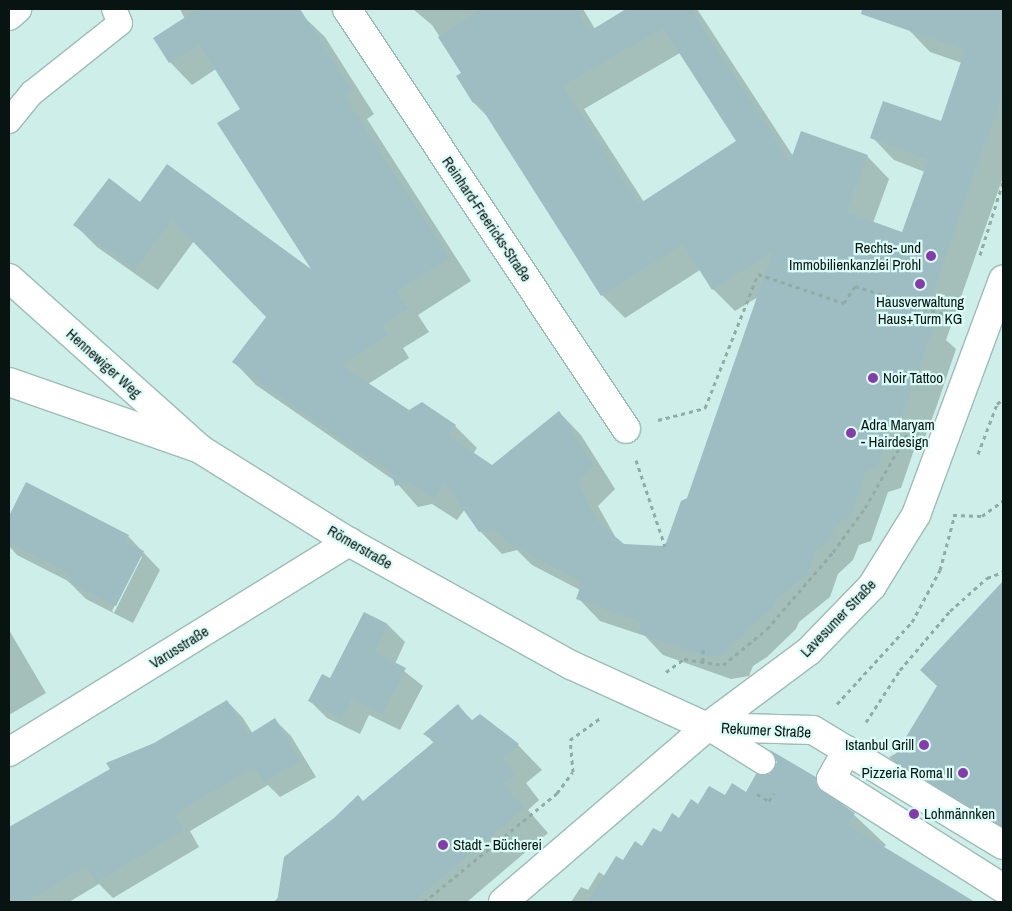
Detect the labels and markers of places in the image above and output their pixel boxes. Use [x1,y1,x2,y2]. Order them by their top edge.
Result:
place label: Rechts- und Immobilienkanzlei Prohl [789,238,921,273]
marker: Rechts- und Immobilienkanzlei Prohl [925,250,937,262]
marker: Hausverwaltung Haus+Turm KG [914,278,926,290]
place label: Hausverwaltung Haus+Turm KG [876,292,964,327]
place label: Noir Tattoo [883,369,943,387]
marker: Noir Tattoo [867,372,879,384]
place label: Adra Maryam - Hairdesign [861,415,935,450]
marker: Adra Maryam - Hairdesign [845,427,857,439]
place label: Istanbul Grill [845,736,914,754]
marker: Istanbul Grill [918,739,930,751]
place label: Pizzeria Roma II [861,764,953,782]
marker: Pizzeria Roma II [957,767,969,779]
place label: Lohmännken [924,805,995,823]
marker: Lohmännken [908,808,920,820]
place label: Stadt - Bücherei [453,836,542,854]
marker: Stadt - Bücherei [437,839,449,851]

